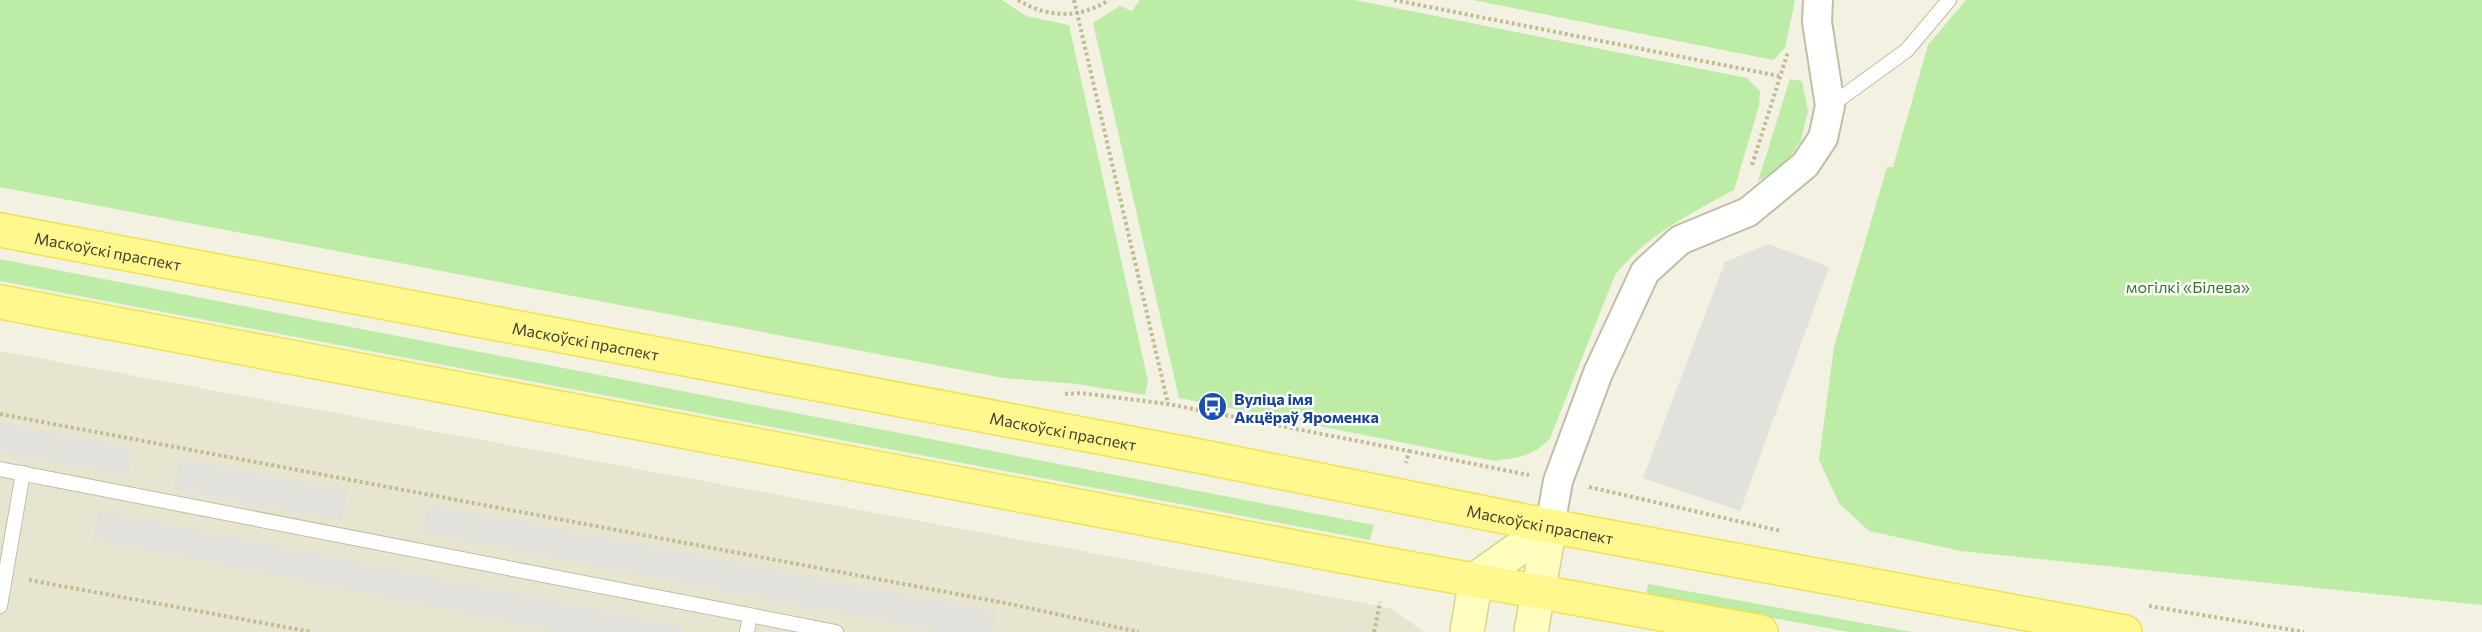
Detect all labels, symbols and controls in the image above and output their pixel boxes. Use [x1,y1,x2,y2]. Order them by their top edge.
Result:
street label: Маскоўскі праспект [33,227,183,274]
park label: могілкі «Білева» [2126,277,2250,296]
street label: Маскоўскі праспект [511,317,661,364]
place label: Вуліца імя Акцёраў Яроменка [1234,389,1379,426]
bus stop icon: Вуліца імя Акцёраў Яроменка [1197,391,1229,423]
street label: Маскоўскі праспект [988,407,1139,454]
street label: Маскоўскі праспект [1465,500,1616,547]

